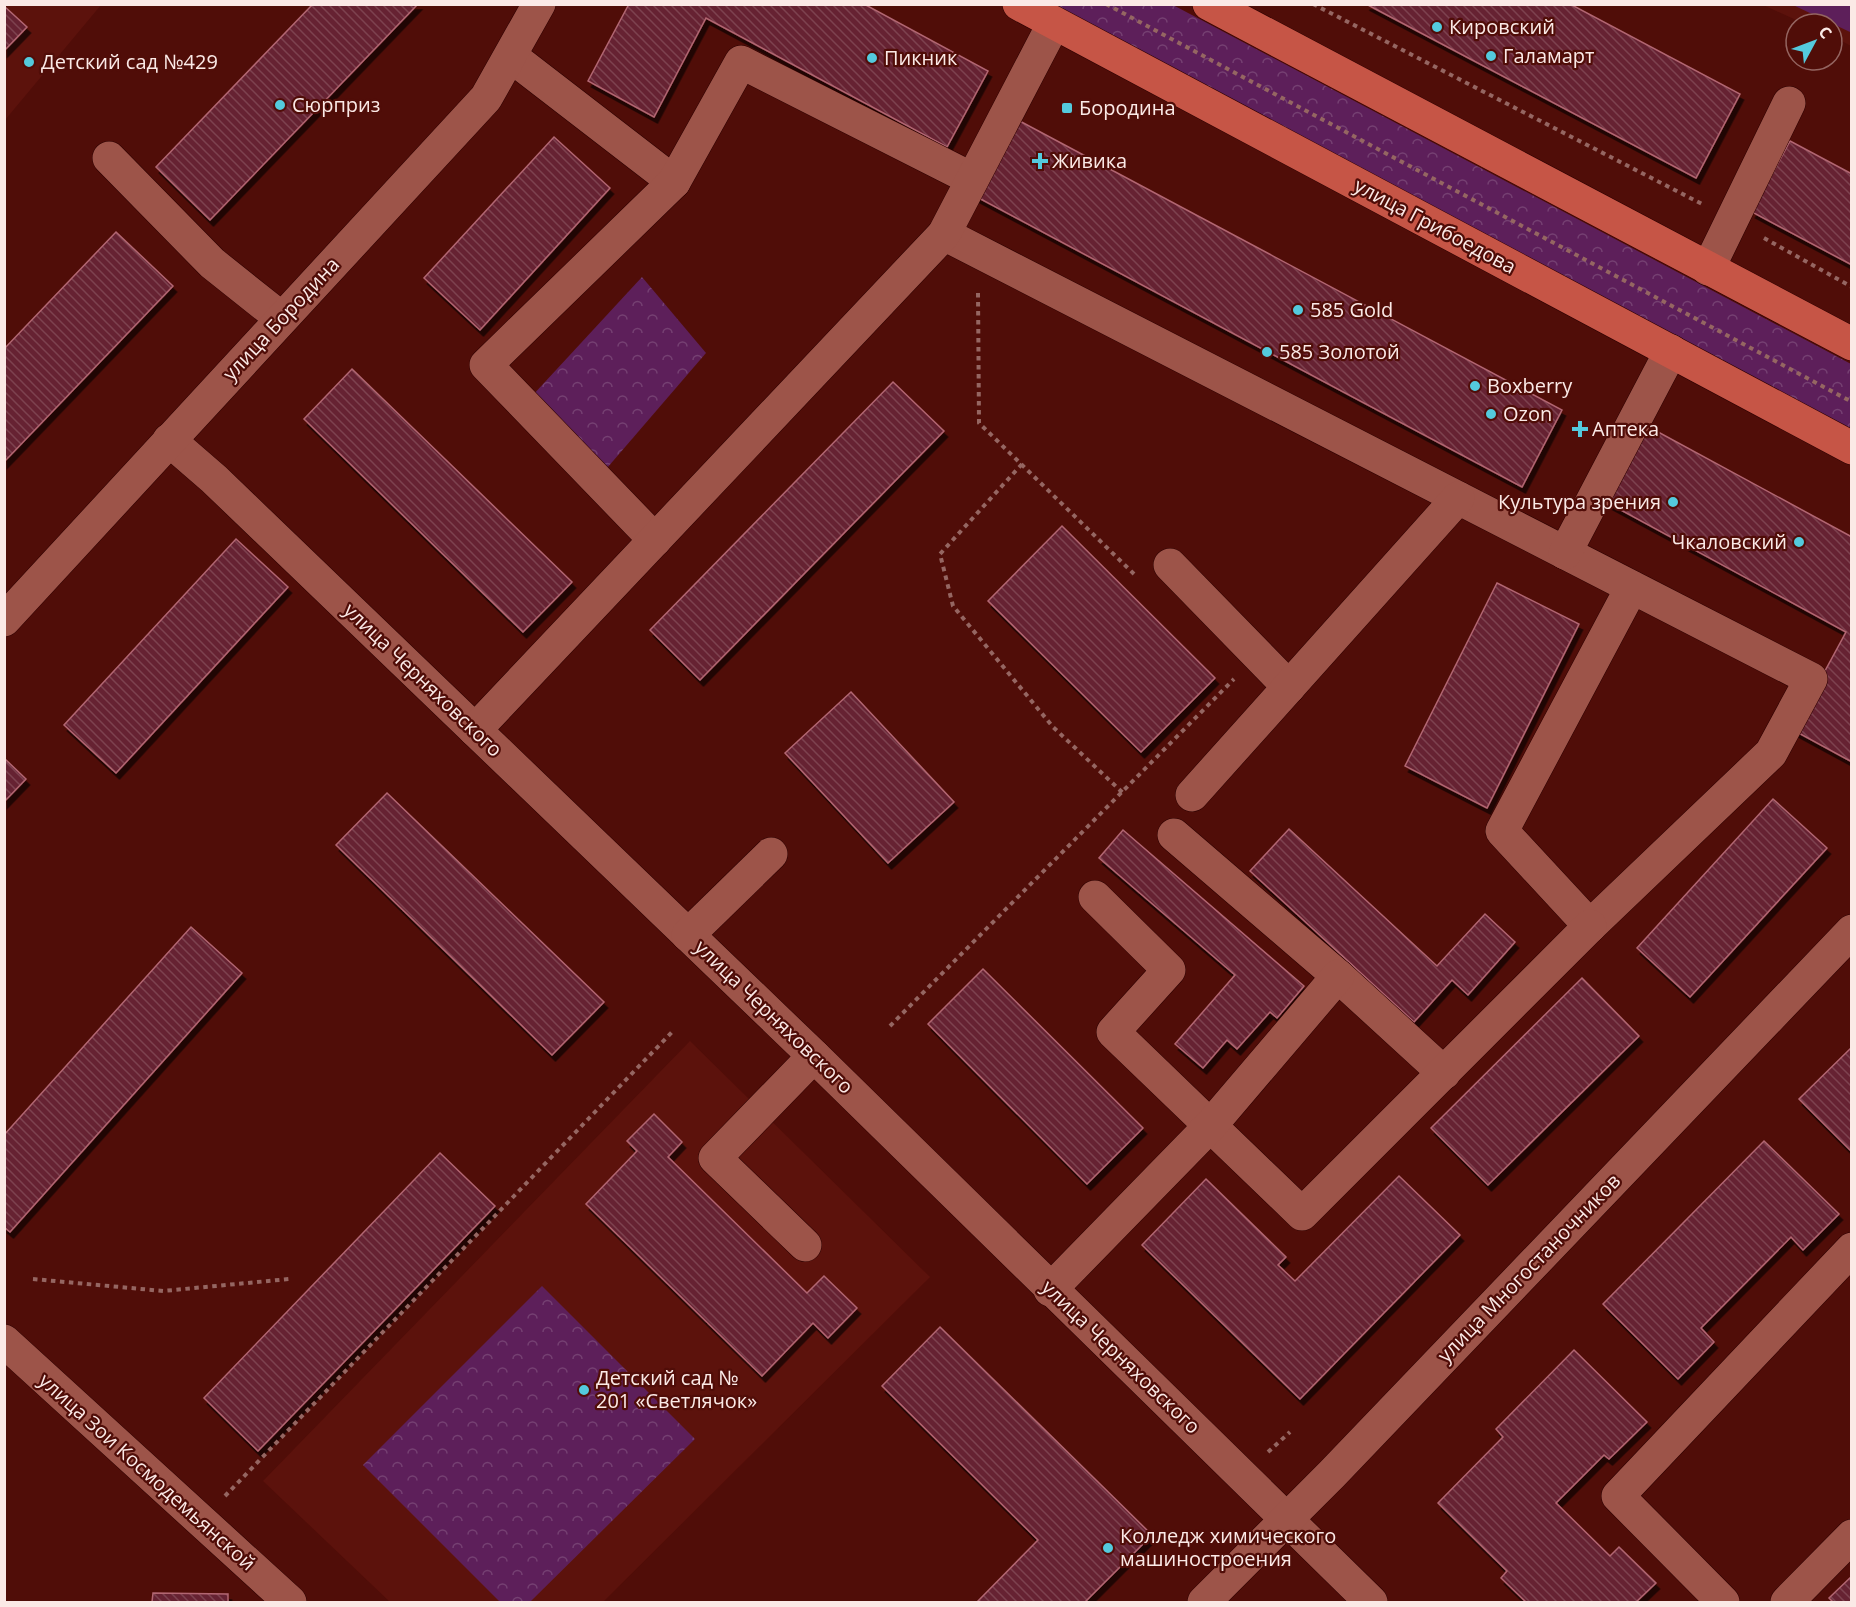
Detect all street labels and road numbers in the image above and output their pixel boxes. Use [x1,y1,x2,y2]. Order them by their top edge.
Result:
street label: улица Грибоедова [1350,171,1521,280]
street label: улица Бородина [216,251,345,386]
street label: улица Черняховского [338,597,508,763]
street label: улица Черняховского [689,934,859,1100]
street label: улица Многостаночников [1431,1167,1626,1368]
street label: улица Черняховского [1036,1274,1206,1440]
street label: улица Зои Космодемьянской [33,1367,261,1576]

